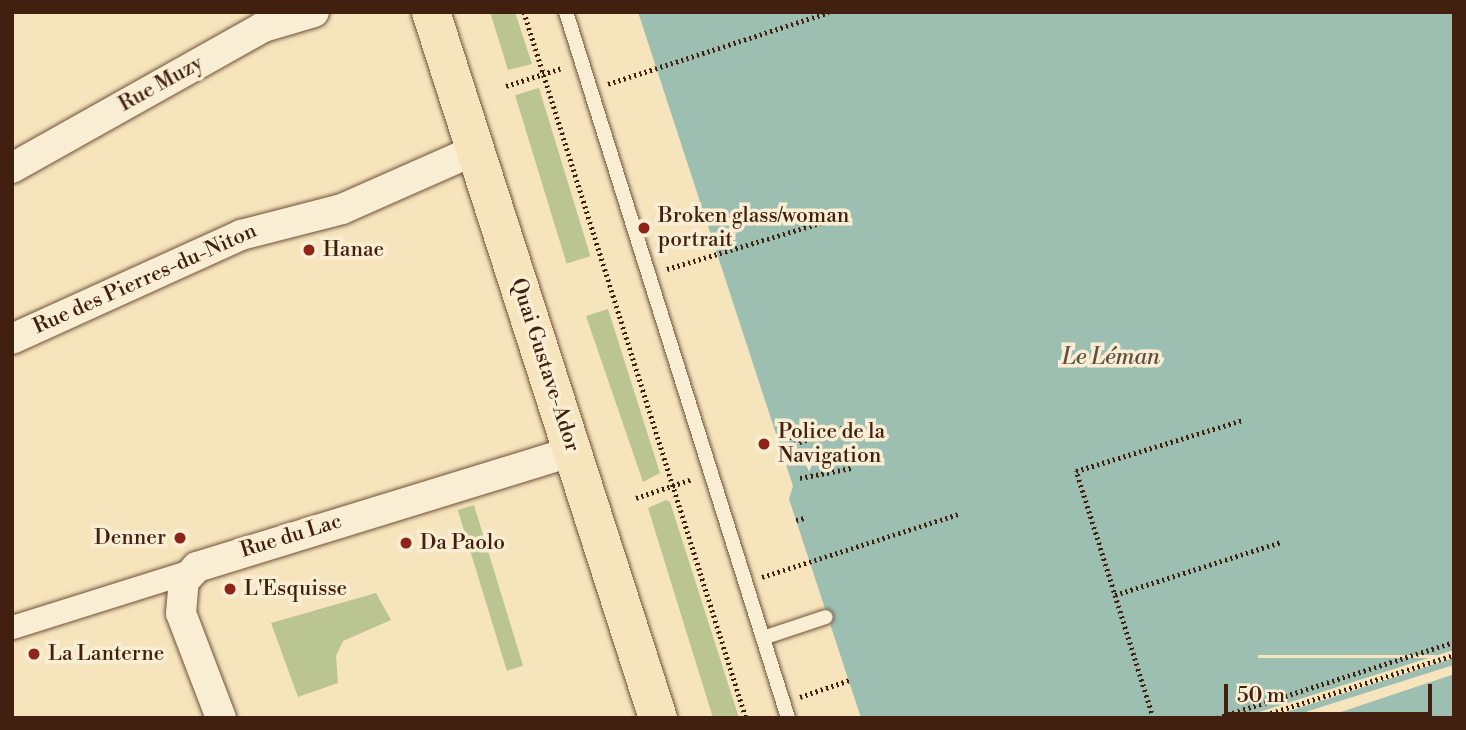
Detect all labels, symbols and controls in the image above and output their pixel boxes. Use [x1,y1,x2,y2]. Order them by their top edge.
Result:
street label: Rue Muzy [115,51,207,117]
place label: Broken glass/woman portrait [658,203,849,253]
street label: Rue des Pierres-du-Niton [29,218,261,340]
marker: Broken glass/woman portrait [636,220,652,236]
place label: Hanae [323,237,384,263]
marker: Hanae [301,242,317,258]
street label: Quai Gustave-Ador [505,275,585,455]
water label: Le Léman [1062,343,1160,371]
place label: Police de la Navigation [778,419,885,469]
marker: Police de la Navigation [756,436,772,452]
street label: Rue du Lac [237,509,345,563]
place label: Denner [94,525,166,551]
marker: Denner [172,530,188,546]
place label: Da Paolo [420,530,505,556]
marker: Da Paolo [398,535,414,551]
place label: L'Esquisse [244,576,347,602]
marker: L'Esquisse [222,581,238,597]
place label: La Lanterne [48,641,164,667]
marker: La Lanterne [26,646,42,662]
scale bar [1228,670,1436,714]
text: 50 m [1237,683,1285,709]

